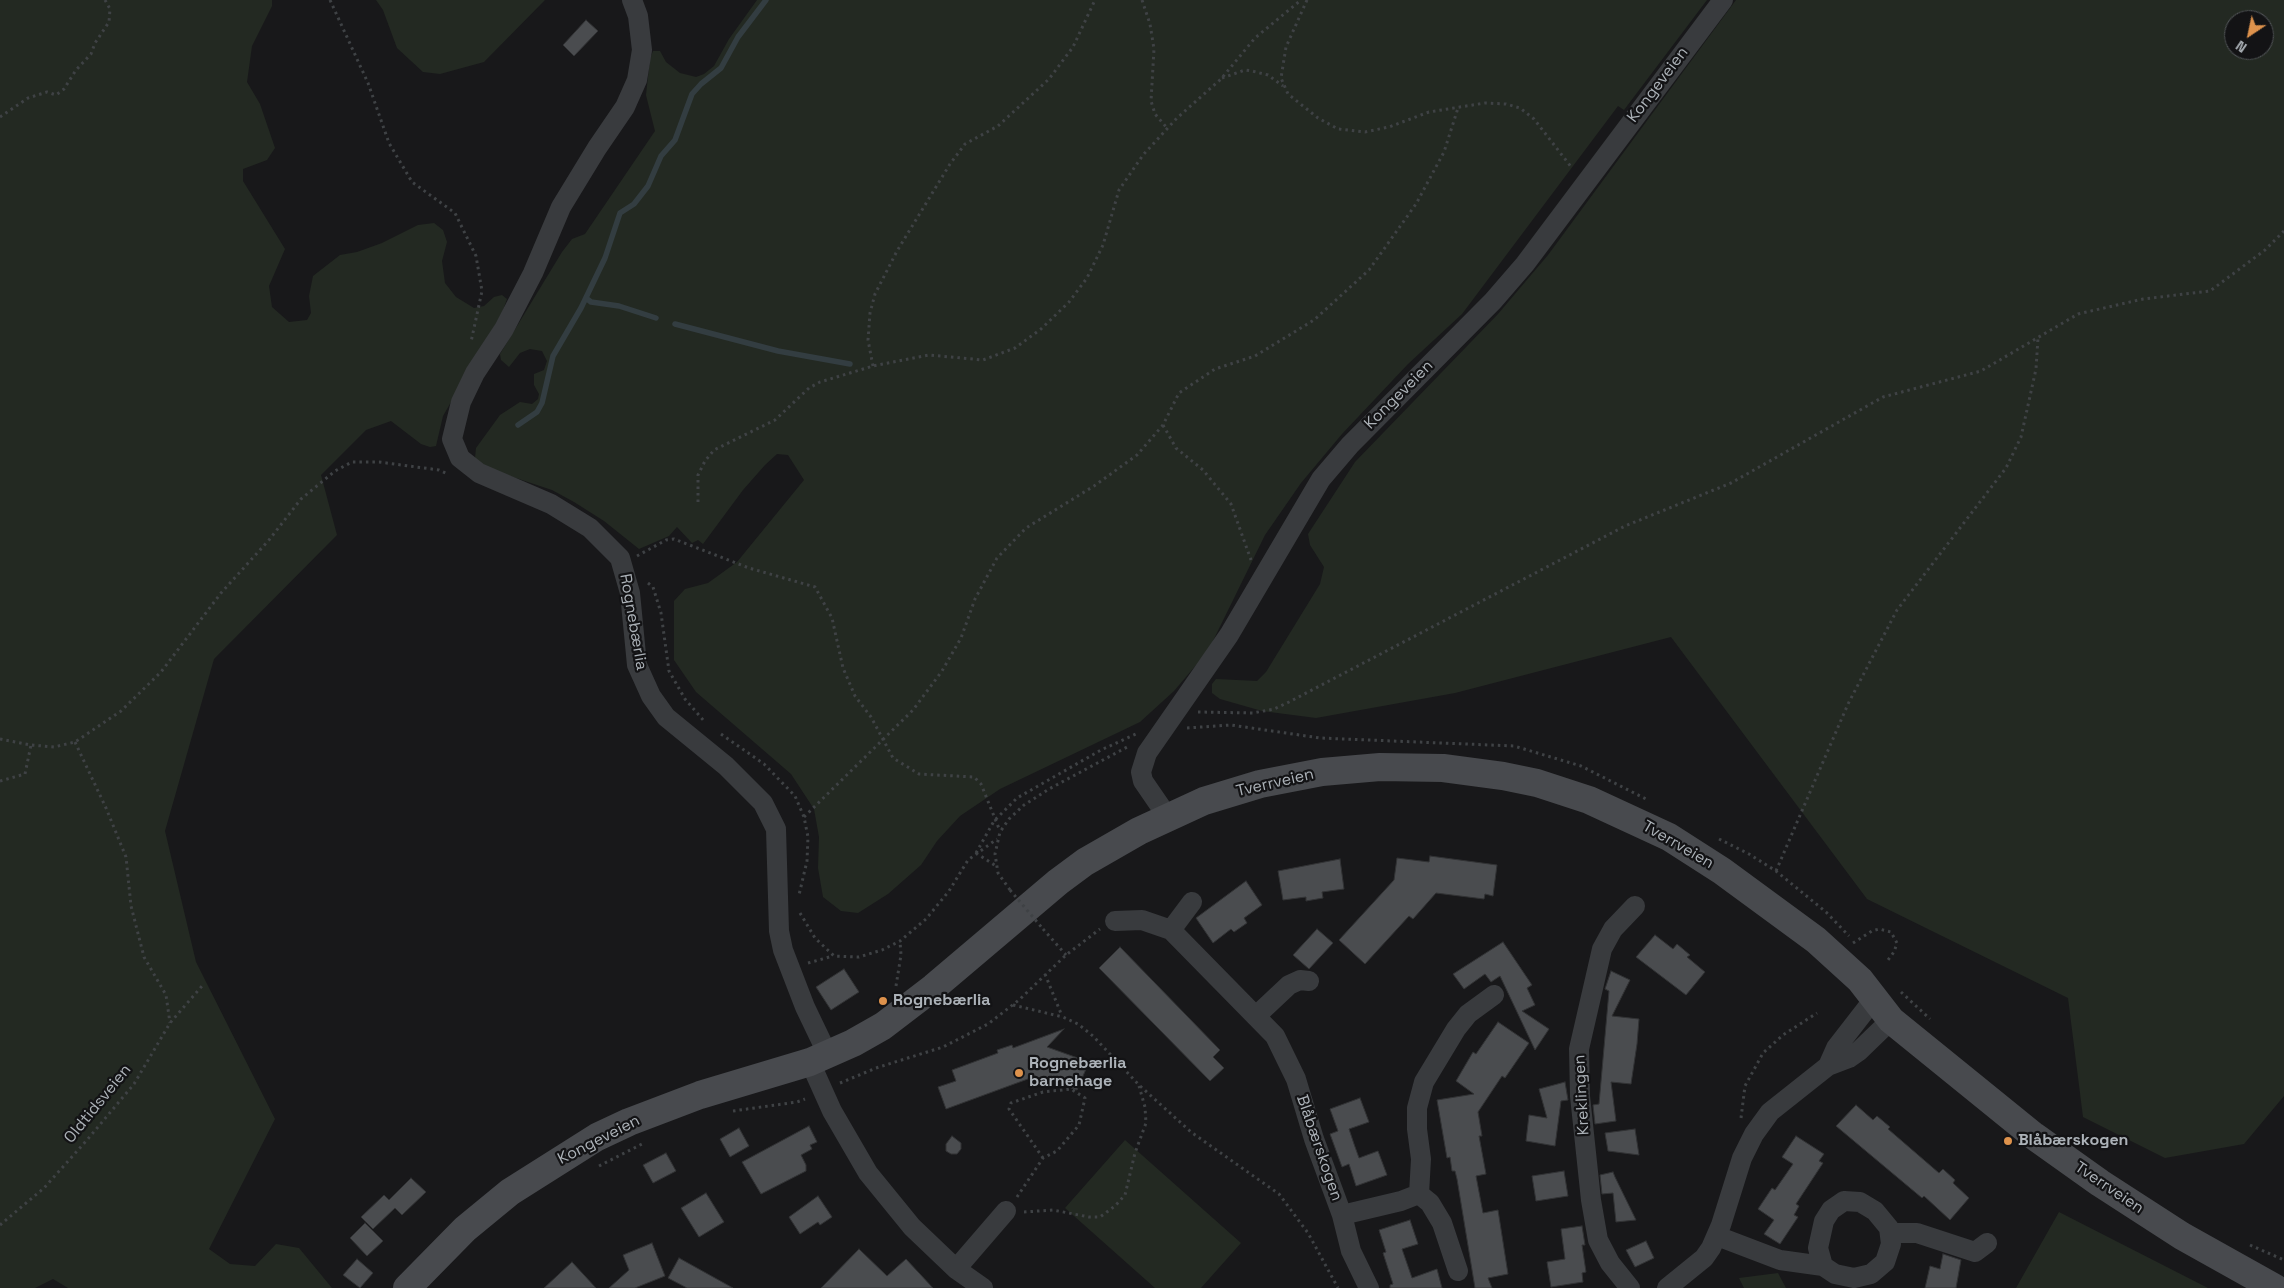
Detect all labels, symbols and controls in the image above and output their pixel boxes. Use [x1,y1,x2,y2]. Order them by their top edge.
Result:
north arrow [2224,10,2274,60]
text: N [2232,37,2250,57]
street label: Kongeveien [1623,43,1693,127]
street label: Kongeveien [1361,357,1437,433]
street label: Rognebærlia [615,572,651,672]
street label: Tverrveien [1234,765,1316,801]
street label: Tverrveien [1639,817,1717,873]
place label: Rognebærlia [893,991,990,1011]
marker: Rognebærlia [877,995,889,1007]
place label: Rognebærlia barnehage [1029,1054,1126,1092]
street label: Kreklingen [1570,1054,1594,1136]
street label: Oldtidsveien [60,1061,136,1147]
marker: Rognebærlia barnehage [1013,1067,1025,1079]
street label: Blåbærskogen [1292,1093,1346,1203]
street label: Kongeveien [555,1111,643,1169]
place label: Blåbærskogen [2018,1131,2128,1151]
marker: Blåbærskogen [2002,1135,2014,1147]
street label: Tverrveien [2071,1158,2147,1218]

